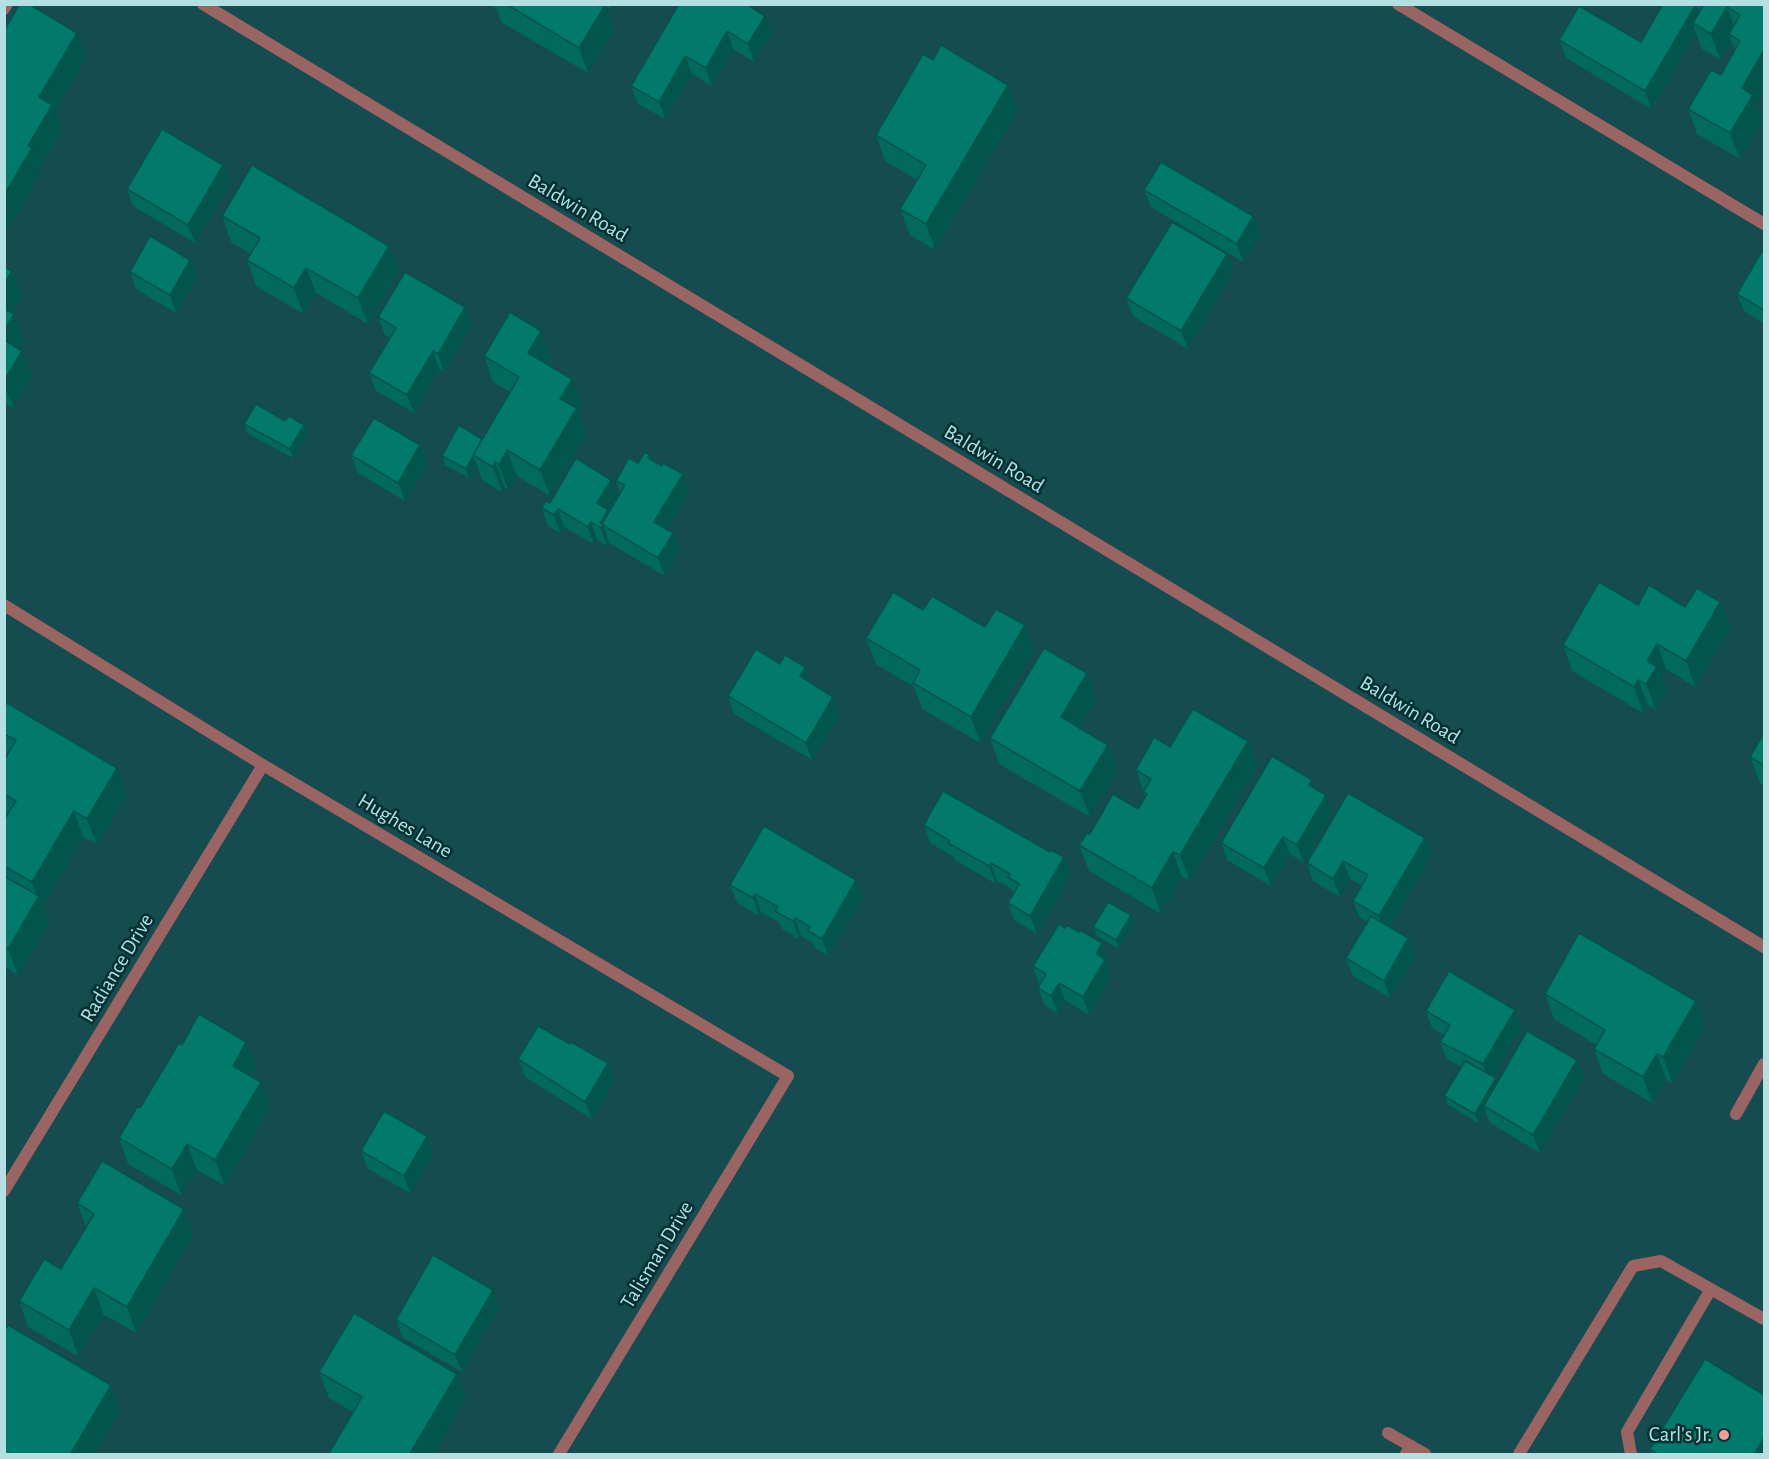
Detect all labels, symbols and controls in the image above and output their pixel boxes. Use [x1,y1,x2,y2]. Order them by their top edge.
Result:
street label: Baldwin Road [523,168,633,248]
street label: Baldwin Road [939,419,1049,499]
street label: Baldwin Road [1355,670,1465,750]
street label: Hughes Lane [353,788,457,864]
street label: Radiance Drive [75,909,159,1027]
street label: Talisman Drive [615,1197,699,1313]
place label: Carl's Jr. [1649,1422,1712,1448]
marker: Carl's Jr. [1717,1428,1731,1442]

